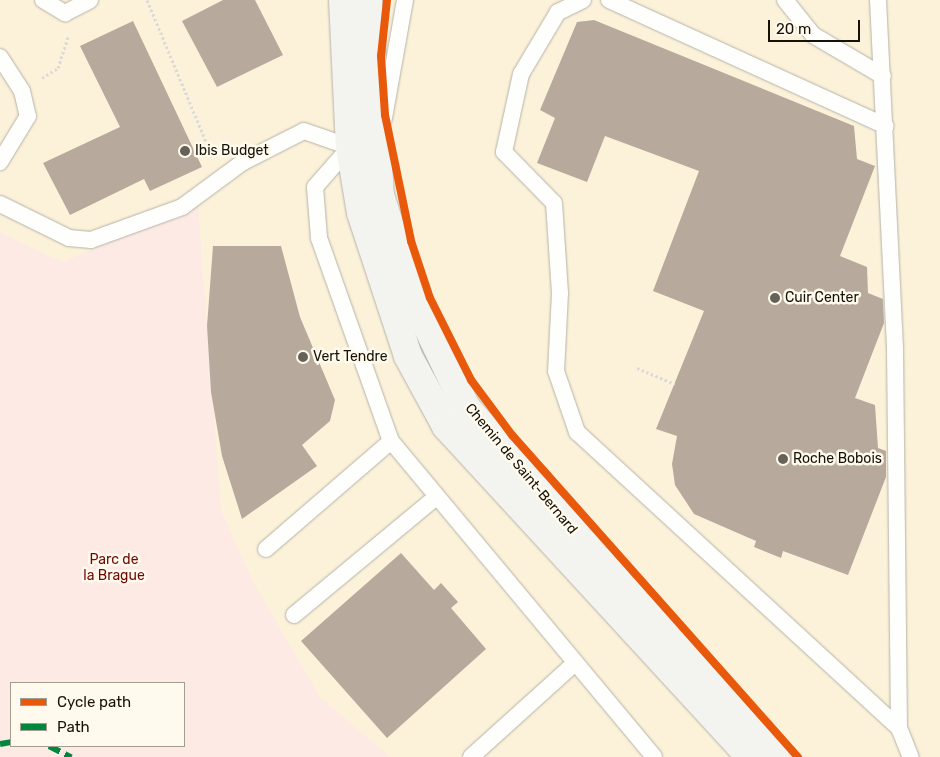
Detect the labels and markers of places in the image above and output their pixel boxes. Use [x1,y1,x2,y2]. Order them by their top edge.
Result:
place label: Ibis Budget [195,143,269,159]
marker: Ibis Budget [179,145,191,157]
place label: Cuir Center [785,290,859,306]
marker: Cuir Center [769,292,781,304]
place label: Vert Tendre [313,349,388,365]
marker: Vert Tendre [297,351,309,363]
place label: Roche Bobois [793,451,882,467]
marker: Roche Bobois [777,453,789,465]

